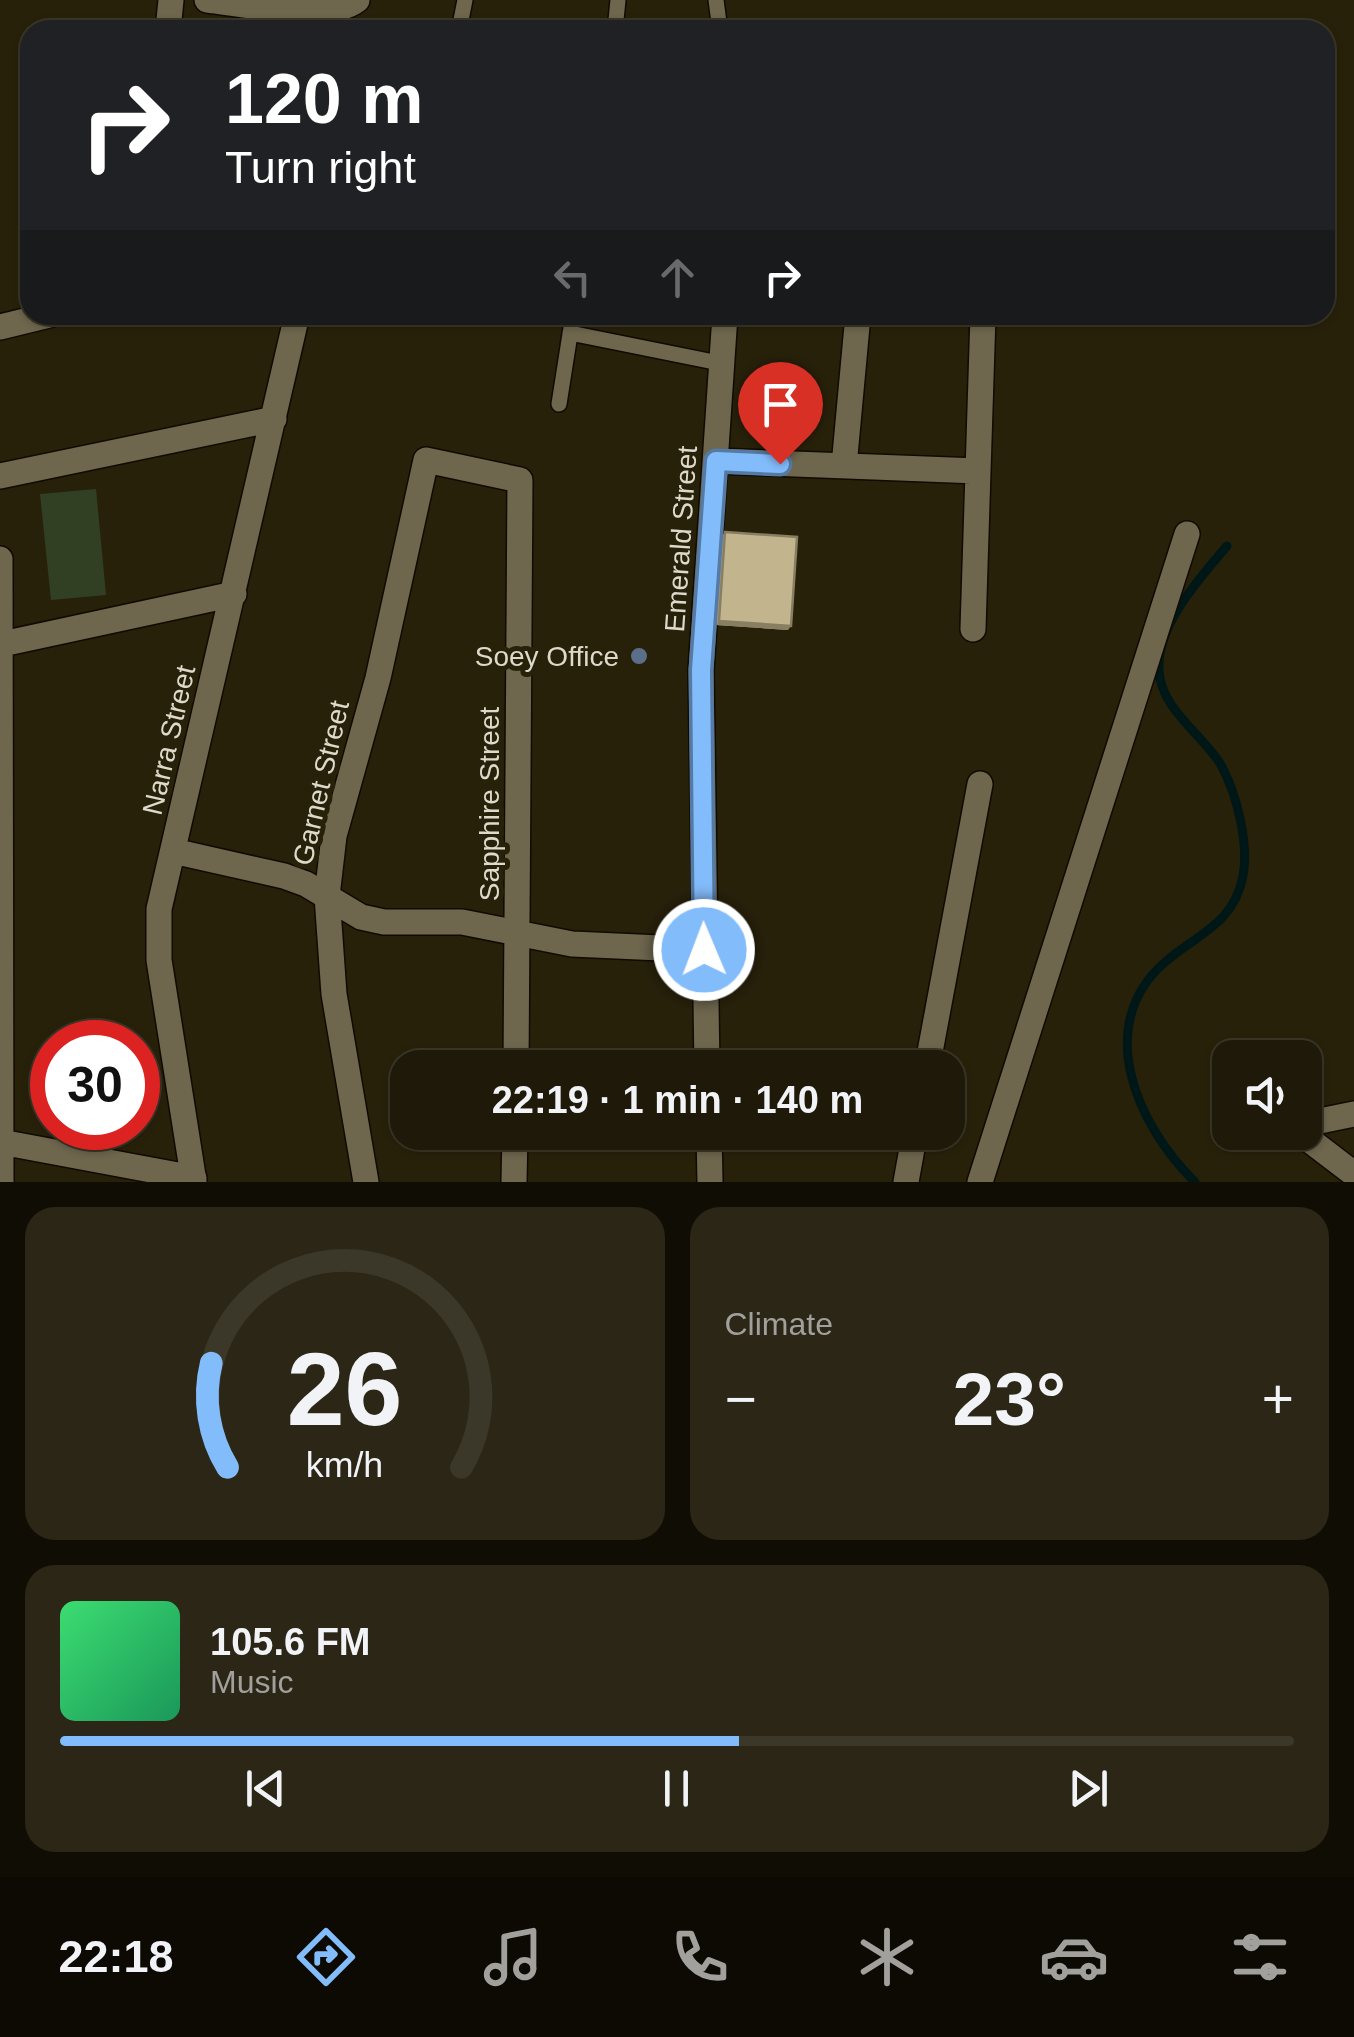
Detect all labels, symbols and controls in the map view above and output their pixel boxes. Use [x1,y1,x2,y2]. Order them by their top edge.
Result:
icon: right [60,60,190,190]
text: 120 m [225,60,423,138]
text: Turn right [225,142,416,193]
icon: left [545,250,600,305]
icon: ahead [650,250,705,305]
icon: right [755,250,810,305]
pin [738,362,823,465]
icon: arrive [753,377,808,432]
street label: Emerald Street [659,445,703,633]
place label: Soey Office [475,641,619,672]
marker: Soey Office [628,645,650,667]
street label: Narra Street [137,662,201,818]
street label: Garnet Street [287,697,355,868]
street label: Sapphire Street [474,707,505,901]
position arrow [652,898,756,1002]
speed limit sign: 30 [30,1020,160,1150]
map controls [1212,1040,1322,1150]
button: sound [1212,1040,1322,1150]
text: 22:19 · 1 min · 140 m [492,1079,863,1121]
text: Climate [725,1306,833,1342]
text: 26 [287,1331,403,1447]
text: 23° [953,1357,1066,1441]
text: − [725,1368,757,1430]
text: + [1262,1368,1294,1430]
text: km/h [306,1445,383,1485]
text: 105.6 FM [210,1621,371,1663]
text: Music [210,1664,294,1700]
icon: previous [238,1761,293,1816]
icon: pause [649,1761,704,1816]
icon: next [1061,1761,1116,1816]
icon: directions [291,1922,361,1992]
icon: music [478,1922,548,1992]
icon: phone [665,1922,735,1992]
icon: climate [852,1922,922,1992]
icon: car [1039,1922,1109,1992]
icon: filters [1225,1922,1295,1992]
text: 22:18 [58,1931,174,1982]

